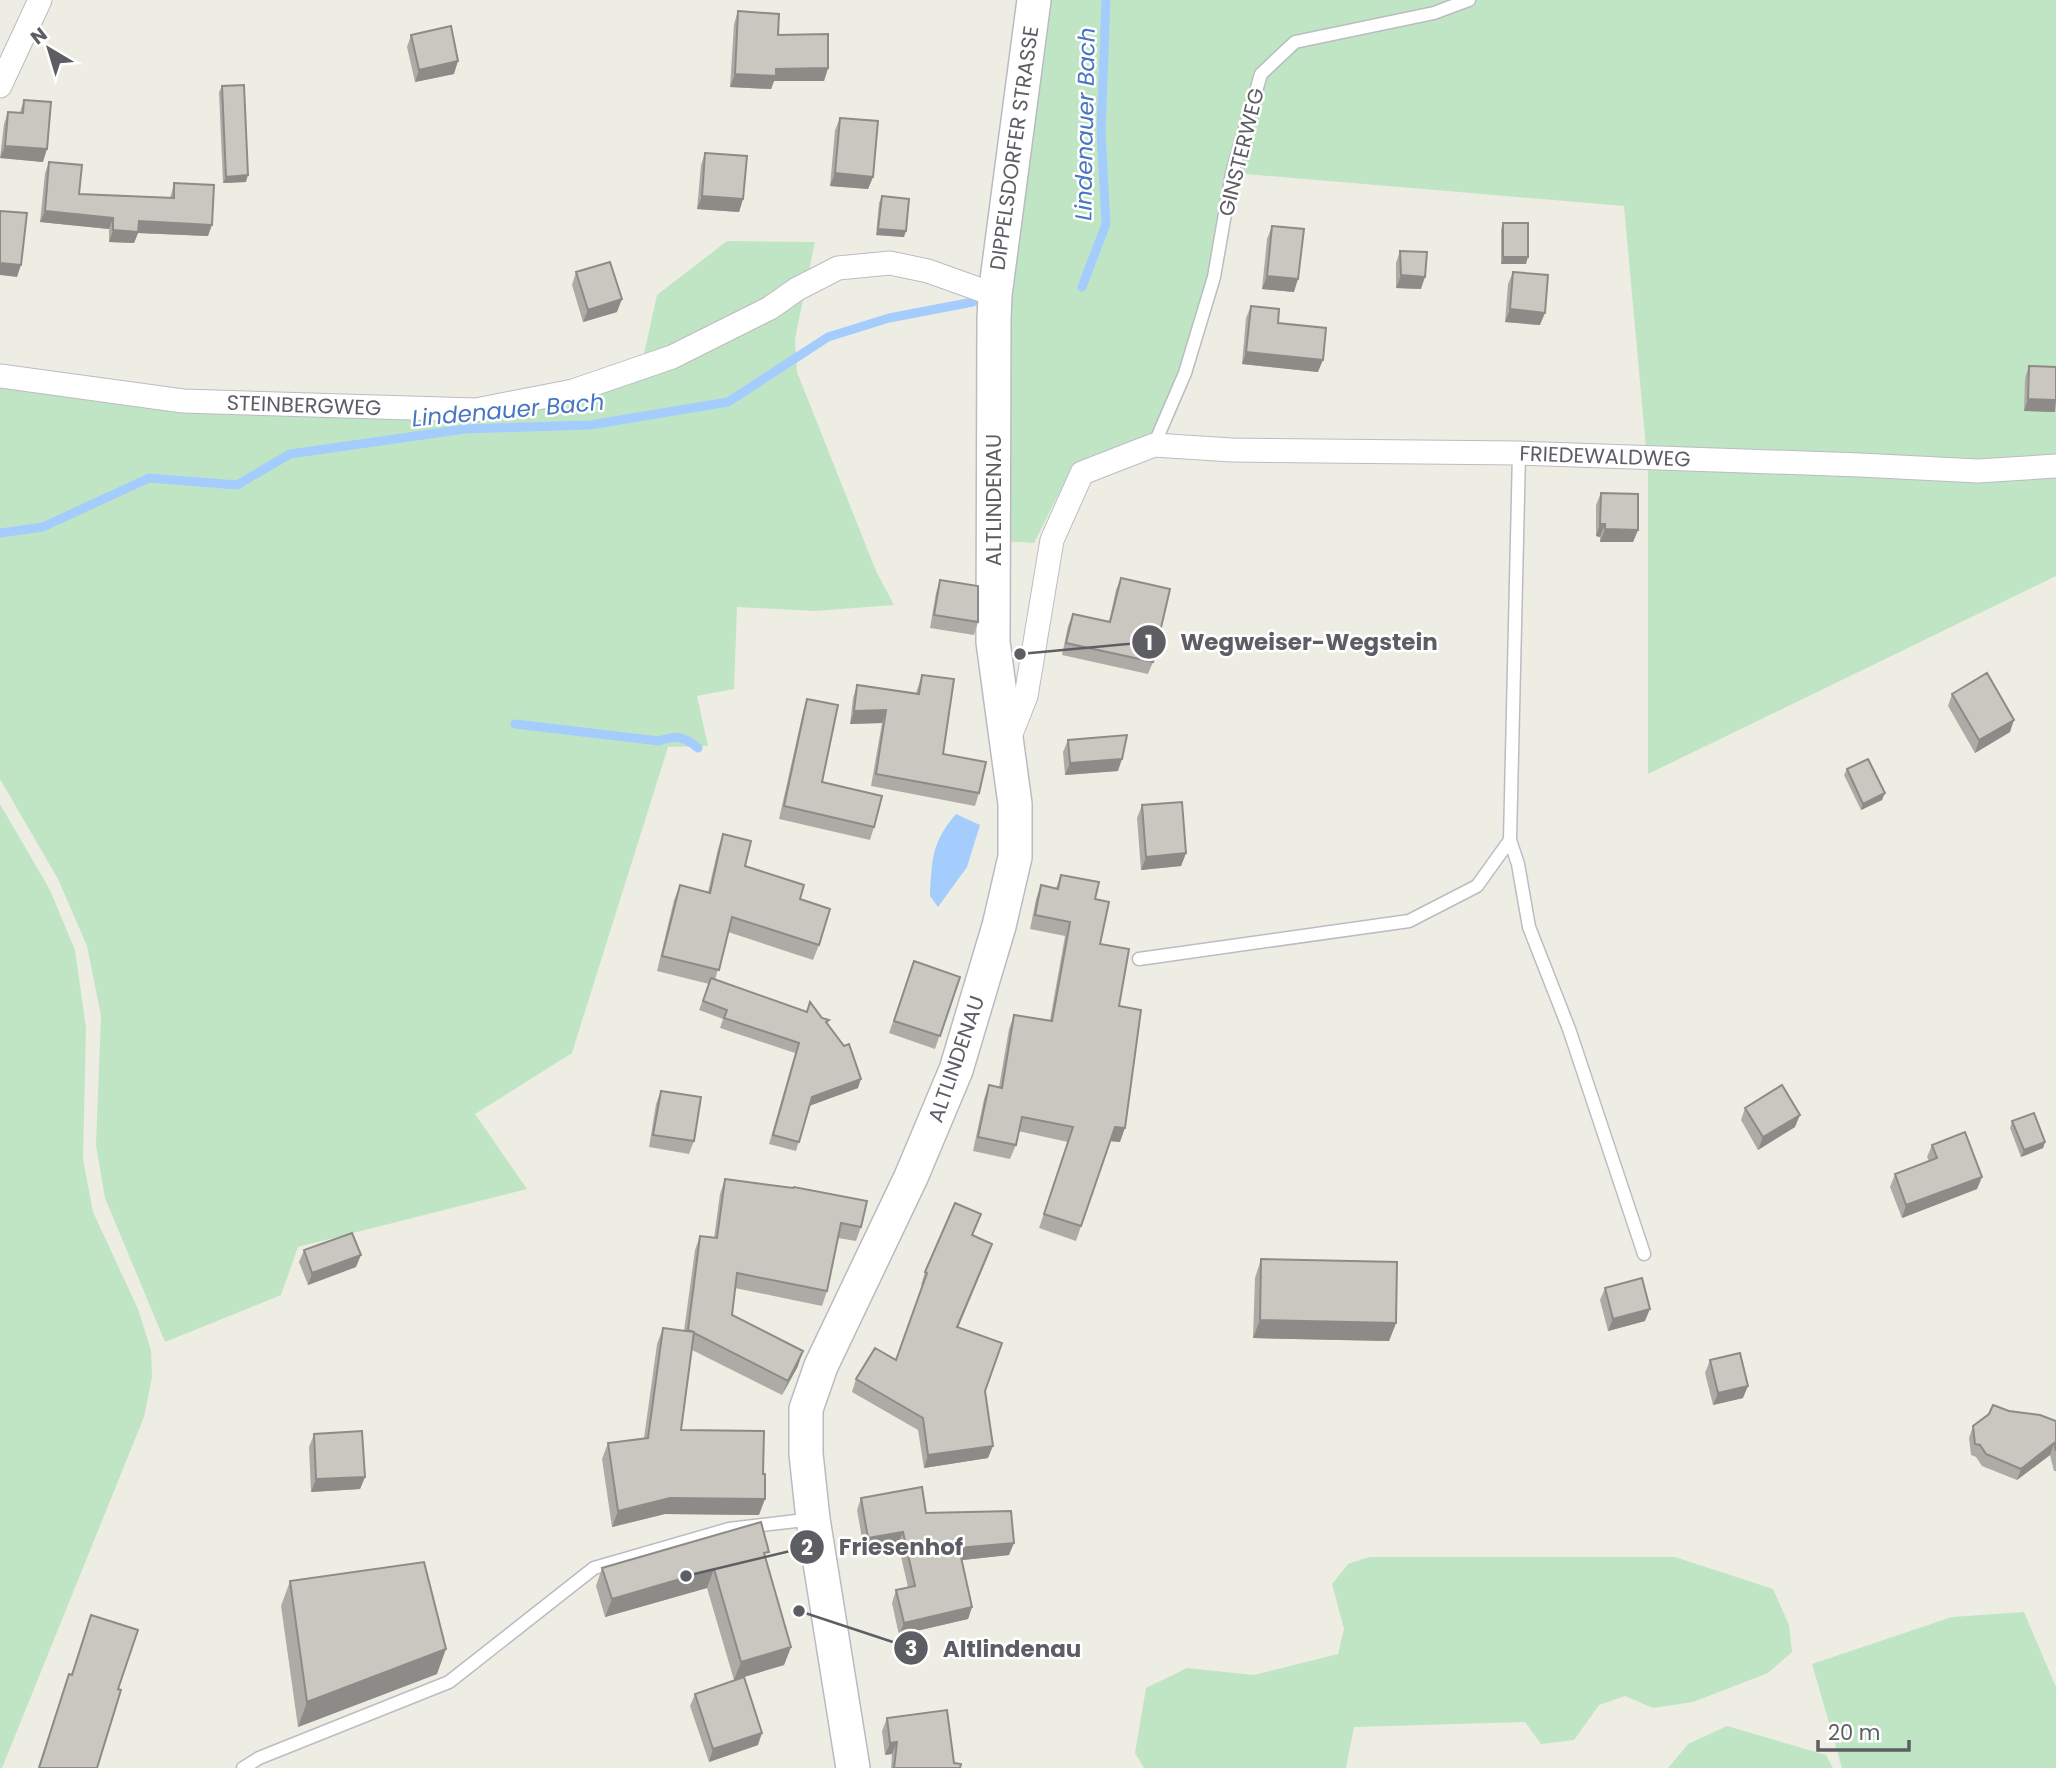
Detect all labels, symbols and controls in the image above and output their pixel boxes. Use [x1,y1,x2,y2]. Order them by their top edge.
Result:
north arrow [14,14,84,84]
text: N [25,21,53,51]
street label: DIPPELSDORFER STRASSE [982,24,1046,272]
water label: Lindenauer Bach [1067,27,1103,221]
street label: GINSTERWEG [1211,85,1271,219]
water label: Lindenauer Bach [410,386,606,434]
street label: STEINBERGWEG [226,388,382,422]
street label: ALTLINDENAU [979,434,1008,566]
street label: FRIEDEWALDWEG [1519,439,1691,473]
callout: Wegweiser-Wegstein [1131,620,1452,664]
text: Wegweiser-Wegstein [1180,626,1438,658]
text: 1 [1145,628,1153,657]
street label: ALTLINDENAU [921,992,991,1126]
callout: Friesenhof [790,1525,977,1569]
text: Friesenhof [839,1531,963,1563]
text: 2 [801,1533,813,1562]
callout: Altlindenau [894,1626,1096,1670]
text: Altlindenau [943,1633,1081,1665]
text: 3 [905,1634,917,1663]
scale bar [1818,1708,1909,1752]
text: 20 m [1828,1718,1881,1747]

